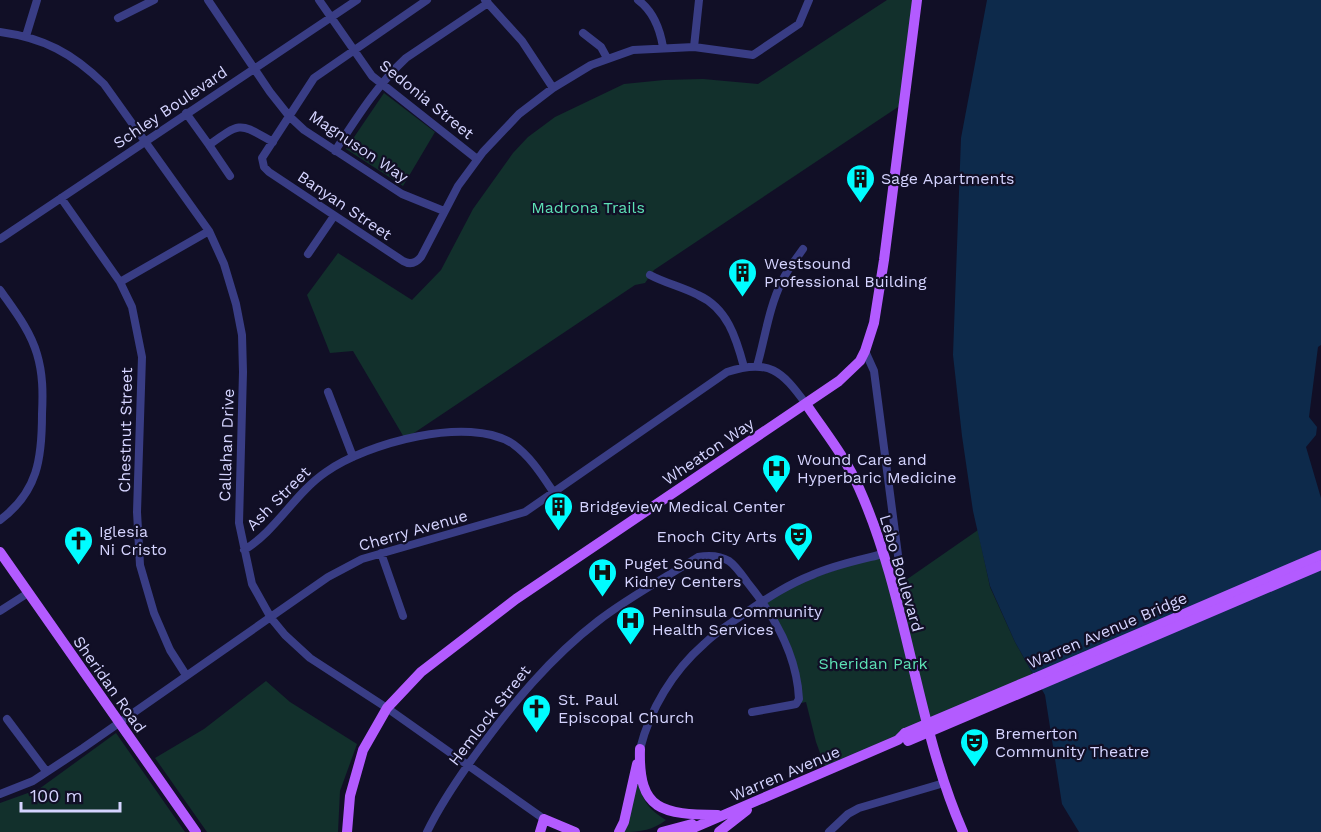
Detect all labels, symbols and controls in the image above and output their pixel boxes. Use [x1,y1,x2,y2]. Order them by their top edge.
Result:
street label: Sedonia Street [376,56,478,143]
street label: Schley Boulevard [110,62,231,153]
street label: Magnuson Way [306,106,413,187]
building icon: Sage Apartments [844,162,876,204]
street label: Banyan Street [294,167,396,244]
place label: Sage Apartments [881,169,1015,188]
park label: Madrona Trails [531,198,645,217]
place label: Westsound Professional Building [764,254,927,291]
building icon: Westsound Professional Building [727,256,759,298]
street label: Chestnut Street [115,367,136,493]
street label: Callahan Drive [215,388,238,502]
street label: Wheaton Way [659,413,758,489]
place label: Wound Care and Hyperbaric Medicine [797,450,957,487]
hospital icon: Wound Care and Hyperbaric Medicine [760,452,792,494]
street label: Ash Street [242,462,314,534]
building icon: Bridgeview Medical Center [542,490,574,532]
place label: Bridgeview Medical Center [579,497,786,516]
street label: Cherry Avenue [356,506,470,555]
street label: Lebo Boulevard [876,512,927,634]
theatre icon: Enoch City Arts [782,520,814,562]
place label: Iglesia Ni Cristo [99,522,167,559]
church icon: Iglesia Ni Cristo [62,524,94,566]
place label: Enoch City Arts [657,527,777,546]
place label: Puget Sound Kidney Centers [624,554,741,591]
hospital icon: Puget Sound Kidney Centers [587,556,619,598]
street label: Warren Avenue Bridge [1024,588,1190,673]
place label: Peninsula Community Health Services [652,602,823,639]
hospital icon: Peninsula Community Health Services [615,604,647,646]
street label: Sheridan Road [69,632,150,736]
park label: Sheridan Park [818,654,928,673]
street label: Hemlock Street [444,661,535,769]
place label: St. Paul Episcopal Church [558,690,694,727]
church icon: St. Paul Episcopal Church [521,692,553,734]
place label: Bremerton Community Theatre [995,724,1149,761]
theatre icon: Bremerton Community Theatre [958,726,990,768]
street label: Warren Avenue [728,742,843,805]
scale bar [21,775,120,813]
text: 100 m [30,785,83,806]

